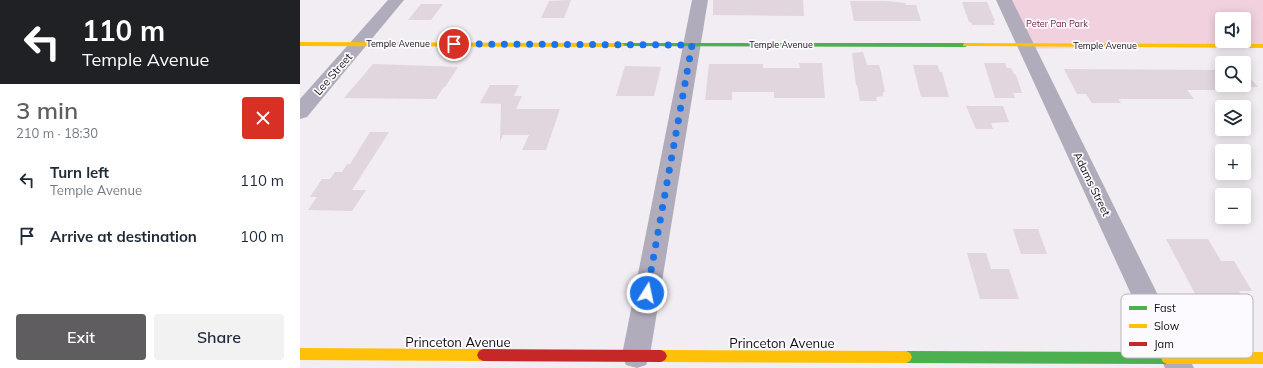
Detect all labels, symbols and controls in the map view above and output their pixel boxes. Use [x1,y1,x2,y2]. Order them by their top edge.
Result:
map controls [1215,12,1251,224]
button: sound [1215,12,1251,48]
text: 110 m [82,13,165,48]
icon: left [16,16,68,68]
park label: Peter Pan Park [1026,18,1088,29]
pin [437,27,471,61]
icon: arrive [443,33,465,55]
street label: Temple Avenue [366,38,430,49]
street label: Temple Avenue [749,39,813,50]
street label: Temple Avenue [1073,40,1137,51]
text: Temple Avenue [82,48,209,71]
street label: Lee Street [311,50,355,98]
button: search [1215,56,1251,92]
text: 3 min [16,95,78,125]
button: close [242,97,284,139]
button: layers [1215,100,1251,136]
text: 210 m · 18:30 [16,125,98,141]
button: + [1215,144,1251,180]
street label: Adams Street [1070,150,1114,218]
text: Turn left [50,163,109,182]
icon: left [16,169,38,191]
text: 110 m [240,171,284,190]
text: Temple Avenue [50,182,142,198]
button: − [1215,188,1251,224]
icon: arrive [16,225,38,247]
text: Arrive at destination [50,227,197,246]
text: 100 m [240,227,284,246]
position arrow [626,272,668,314]
legend [1121,294,1253,358]
text: Fast [1154,301,1176,315]
button: Exit [16,314,146,360]
button: Share [154,314,284,360]
text: Slow [1154,319,1180,333]
street label: Princeton Avenue [405,334,511,350]
street label: Princeton Avenue [729,335,835,351]
text: Jam [1154,337,1174,351]

